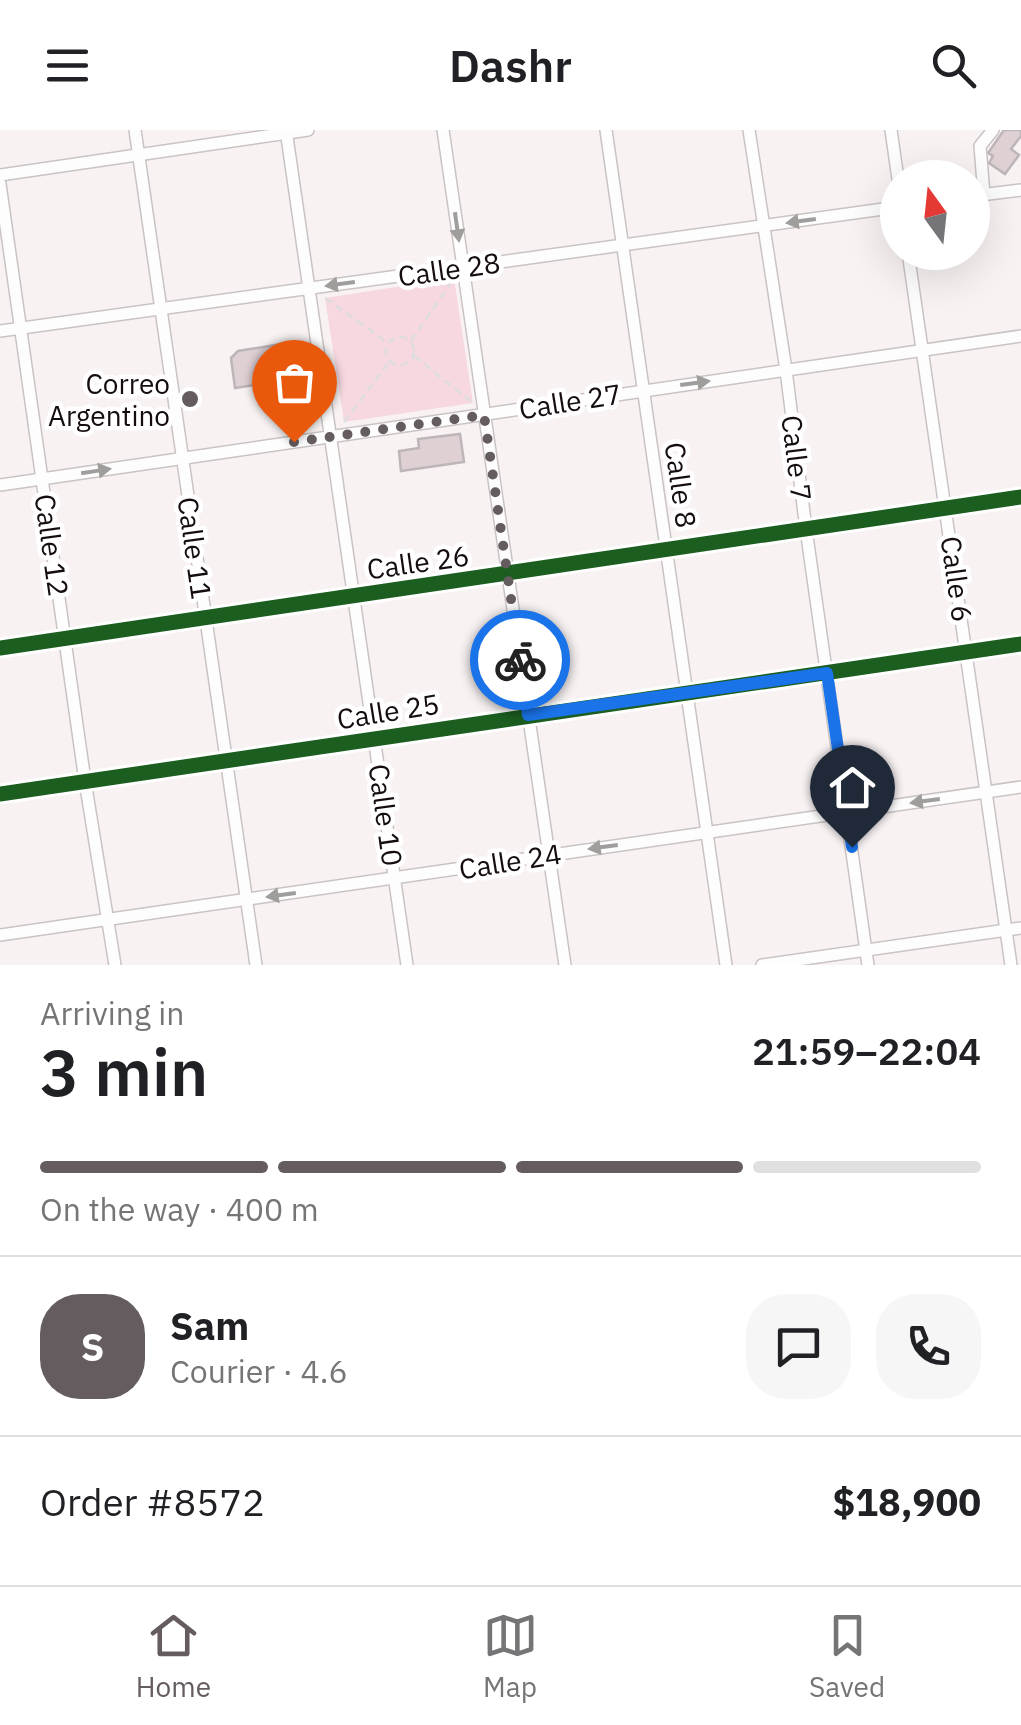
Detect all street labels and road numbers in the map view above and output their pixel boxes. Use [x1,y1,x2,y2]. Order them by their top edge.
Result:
street label: Calle 28 [395,244,503,294]
street label: Calle 27 [516,375,624,427]
street label: Calle 7 [773,413,821,503]
street label: Calle 8 [657,440,705,530]
street label: Calle 12 [27,491,77,599]
street label: Calle 11 [170,494,220,602]
street label: Calle 6 [933,534,981,624]
street label: Calle 26 [364,537,472,587]
street label: Calle 25 [334,685,442,737]
street label: Calle 10 [361,761,411,869]
street label: Calle 24 [456,835,564,887]

